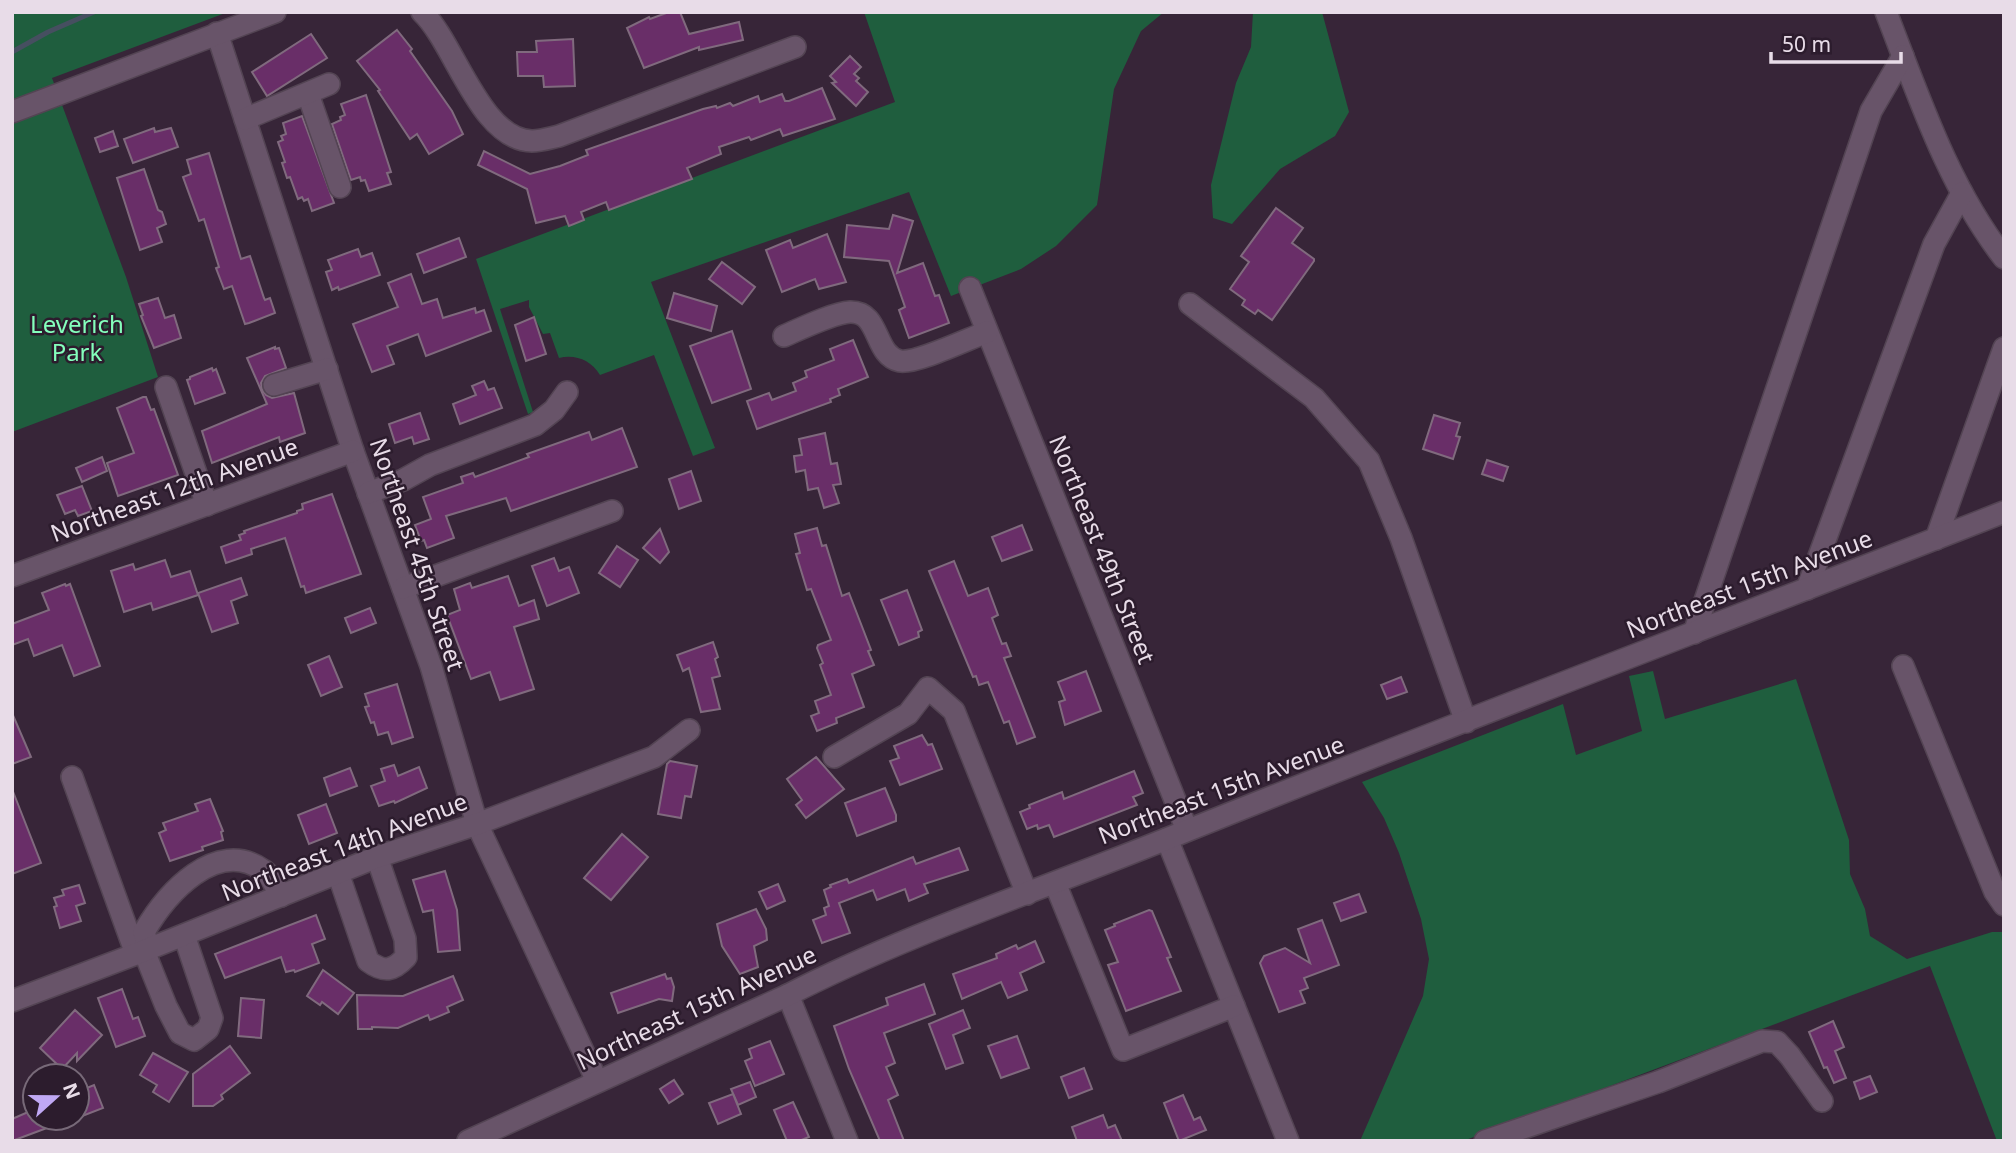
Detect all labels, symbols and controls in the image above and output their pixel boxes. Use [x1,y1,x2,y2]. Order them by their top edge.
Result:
scale bar [1771,21,1900,65]
text: 50 m [1782,30,1831,58]
park label: Leverich Park [30,307,124,368]
street label: Northeast 12th Avenue [46,429,302,549]
street label: Northeast 49th Street [1042,430,1164,668]
street label: Northeast 45th Street [363,433,473,675]
street label: Northeast 15th Avenue [1621,521,1877,645]
street label: Northeast 15th Avenue [1093,727,1349,851]
street label: Northeast 14th Avenue [216,784,472,908]
street label: Northeast 15th Avenue [571,937,821,1077]
north arrow [21,1062,91,1132]
text: N [57,1079,87,1103]

